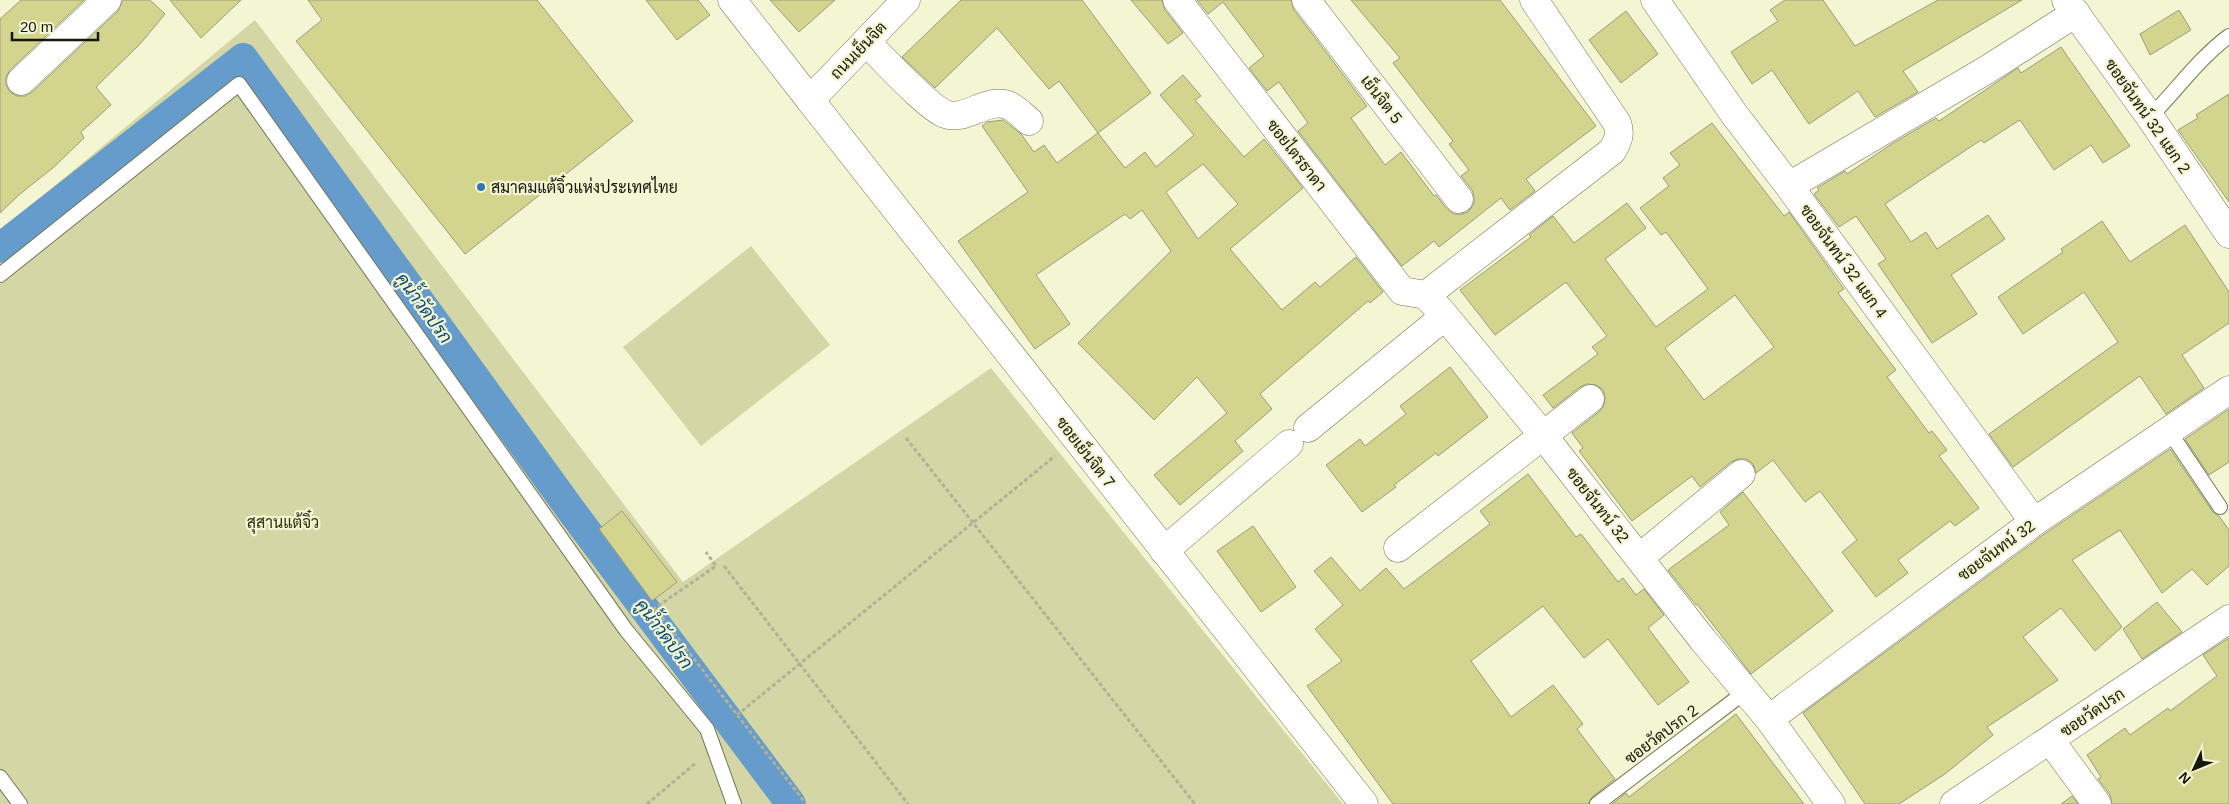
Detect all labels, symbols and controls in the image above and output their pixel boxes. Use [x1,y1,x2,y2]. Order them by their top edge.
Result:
scale bar [12,10,99,42]
street label: ถนนเย็นจิต [823,15,890,82]
text: 20 m [20,18,53,35]
street label: ซอยจันทน์ 32 แยก 2 [2102,53,2197,177]
street label: เย็นจิต 5 [1358,69,1410,127]
street label: ซอยไตรธาดา [1264,114,1332,194]
place label: สมาคมแต้จิ๋วแห่งประเทศไทย [491,174,678,196]
marker: สมาคมแต้จิ๋วแห่งประเทศไทย [475,181,487,193]
street label: ซอยจันทน์ 32 แยก 4 [1797,199,1894,321]
water label: คูน้ำวัดปรก [389,266,461,349]
street label: ซอยเย็นจิต 7 [1053,411,1122,491]
street label: ซอยจันทน์ 32 [1563,462,1635,546]
park label: สุสานแต้จิ๋ว [247,509,319,534]
street label: ซอยจันทน์ 32 [1952,514,2038,584]
water label: คูน้ำวัดปรก [629,592,701,674]
street label: ซอยวัดปรก [2056,683,2128,740]
street label: ซอยวัดปรก 2 [1620,700,1701,767]
north arrow [2169,744,2219,794]
text: N [2175,769,2194,787]

